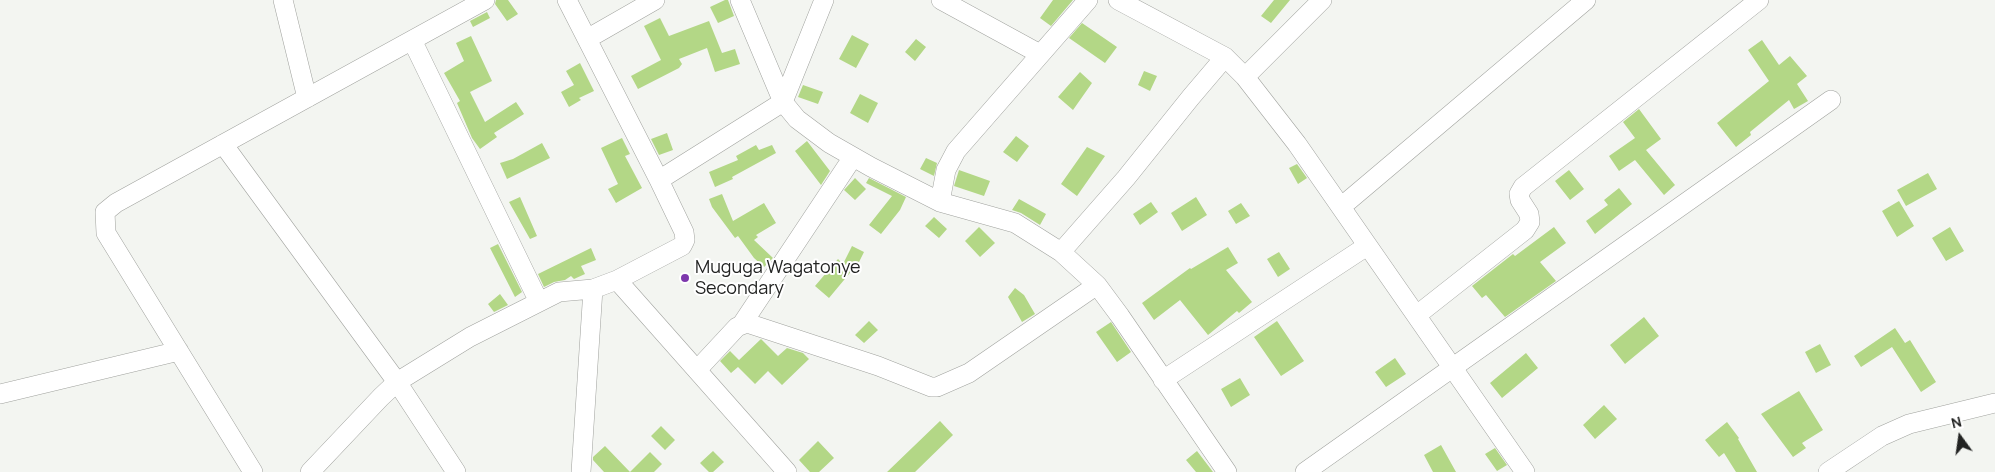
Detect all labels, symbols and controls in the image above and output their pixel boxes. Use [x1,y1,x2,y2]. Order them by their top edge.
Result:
place label: Muguga Wagatonye Secondary [695,257,861,300]
marker: Muguga Wagatonye Secondary [679,272,691,284]
north arrow [1935,412,1985,462]
text: N [1949,412,1963,432]

